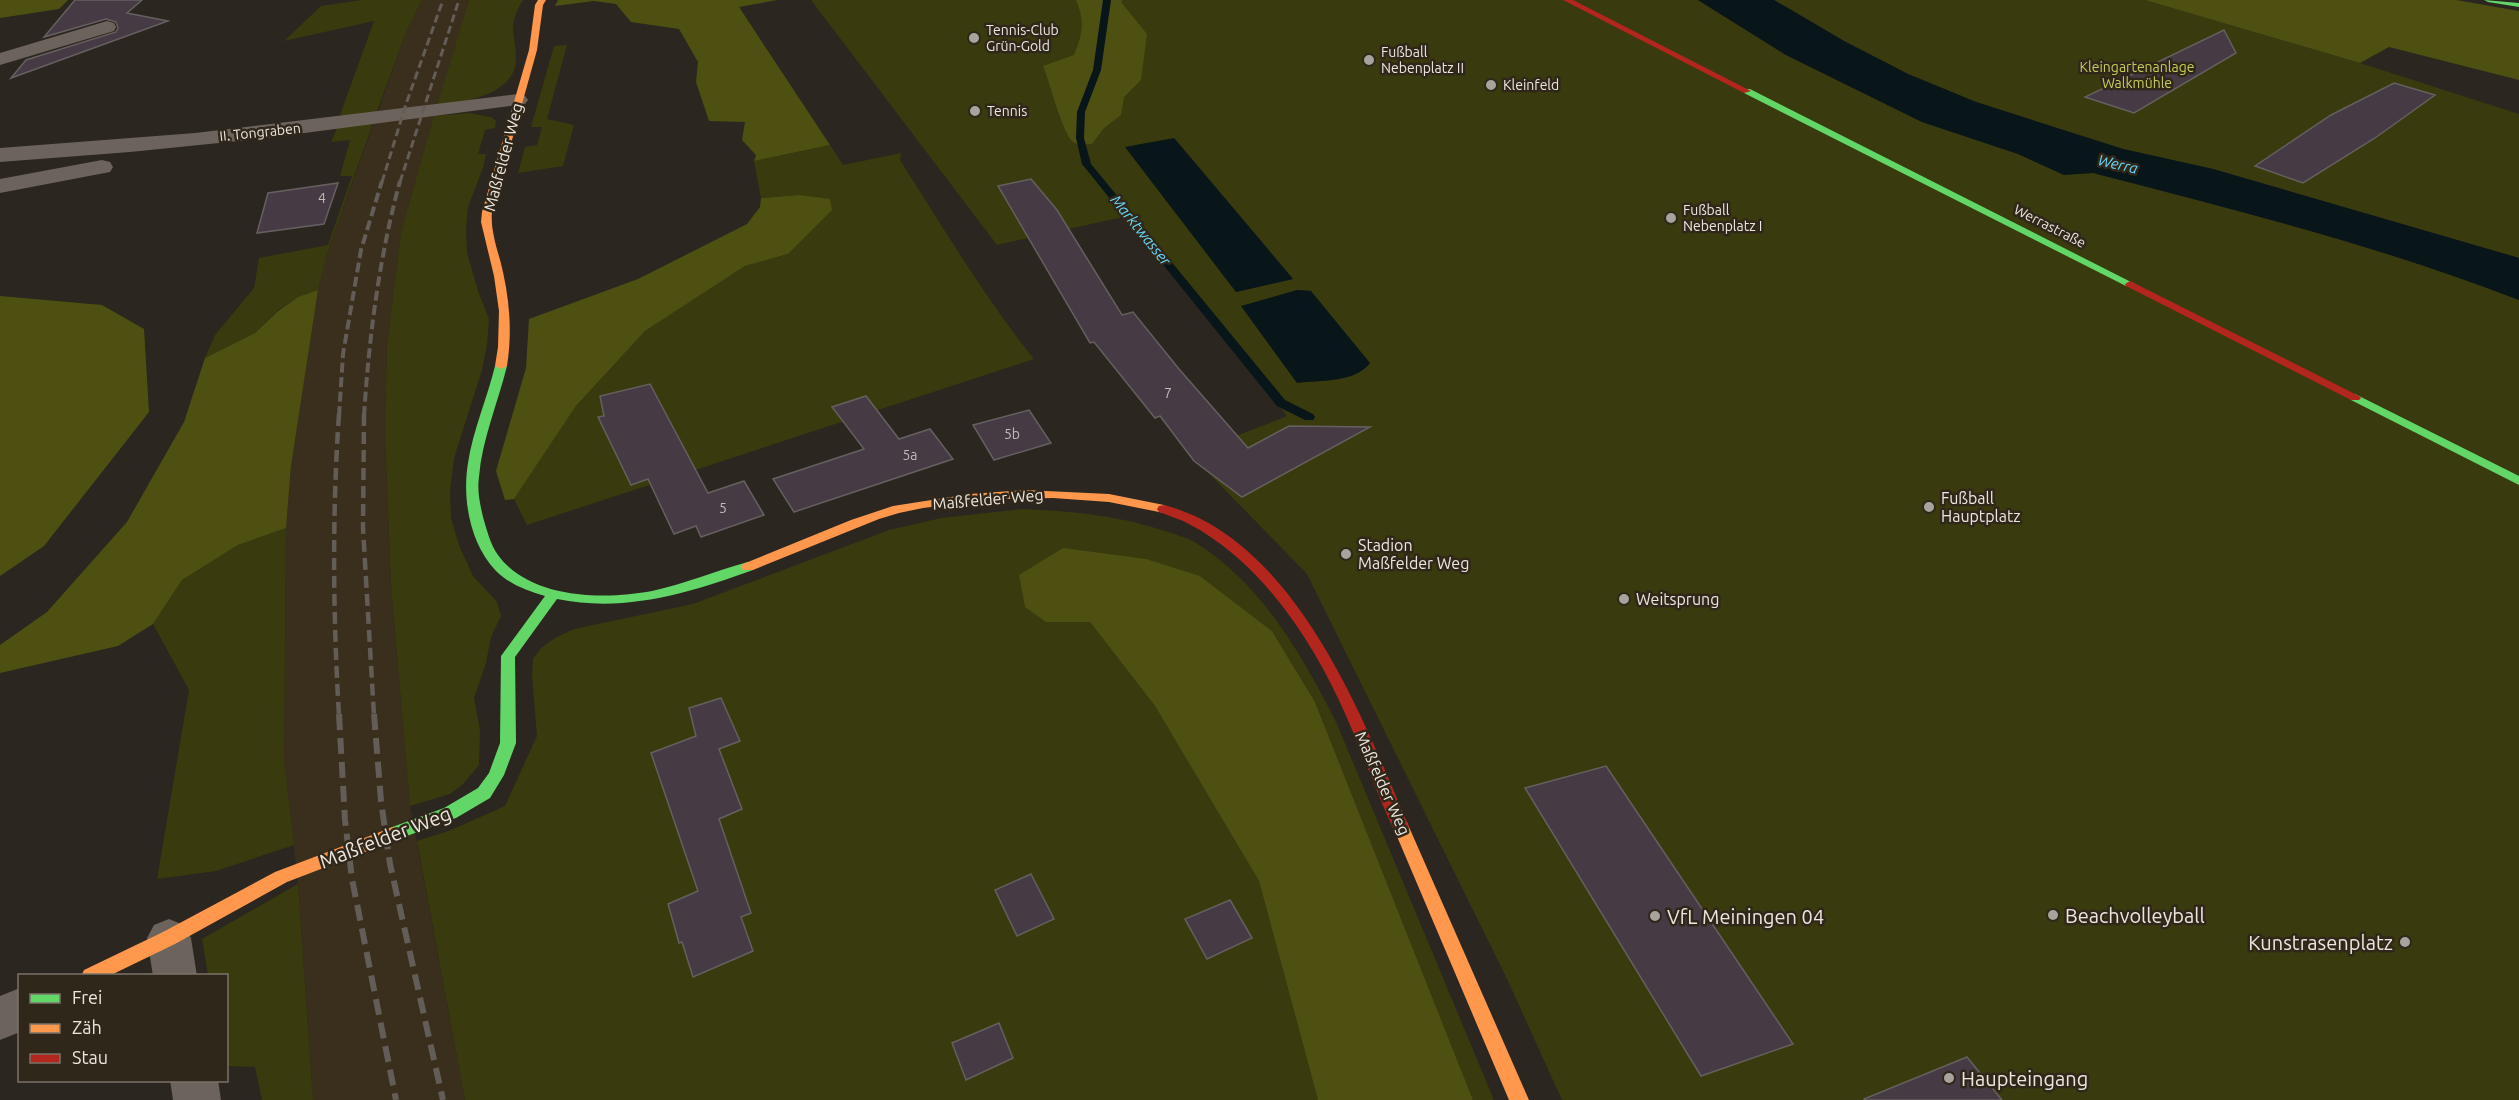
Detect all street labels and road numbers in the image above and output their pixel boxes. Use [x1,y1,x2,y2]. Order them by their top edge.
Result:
street label: Maßfelder Weg [480,101,526,213]
street label: II. Tongraben [219,120,301,144]
street label: Werrastraße [2011,201,2089,251]
street label: Maßfelder Weg [932,485,1044,513]
street label: Maßfelder Weg [1352,728,1414,838]
street label: Maßfelder Weg [316,801,454,873]

